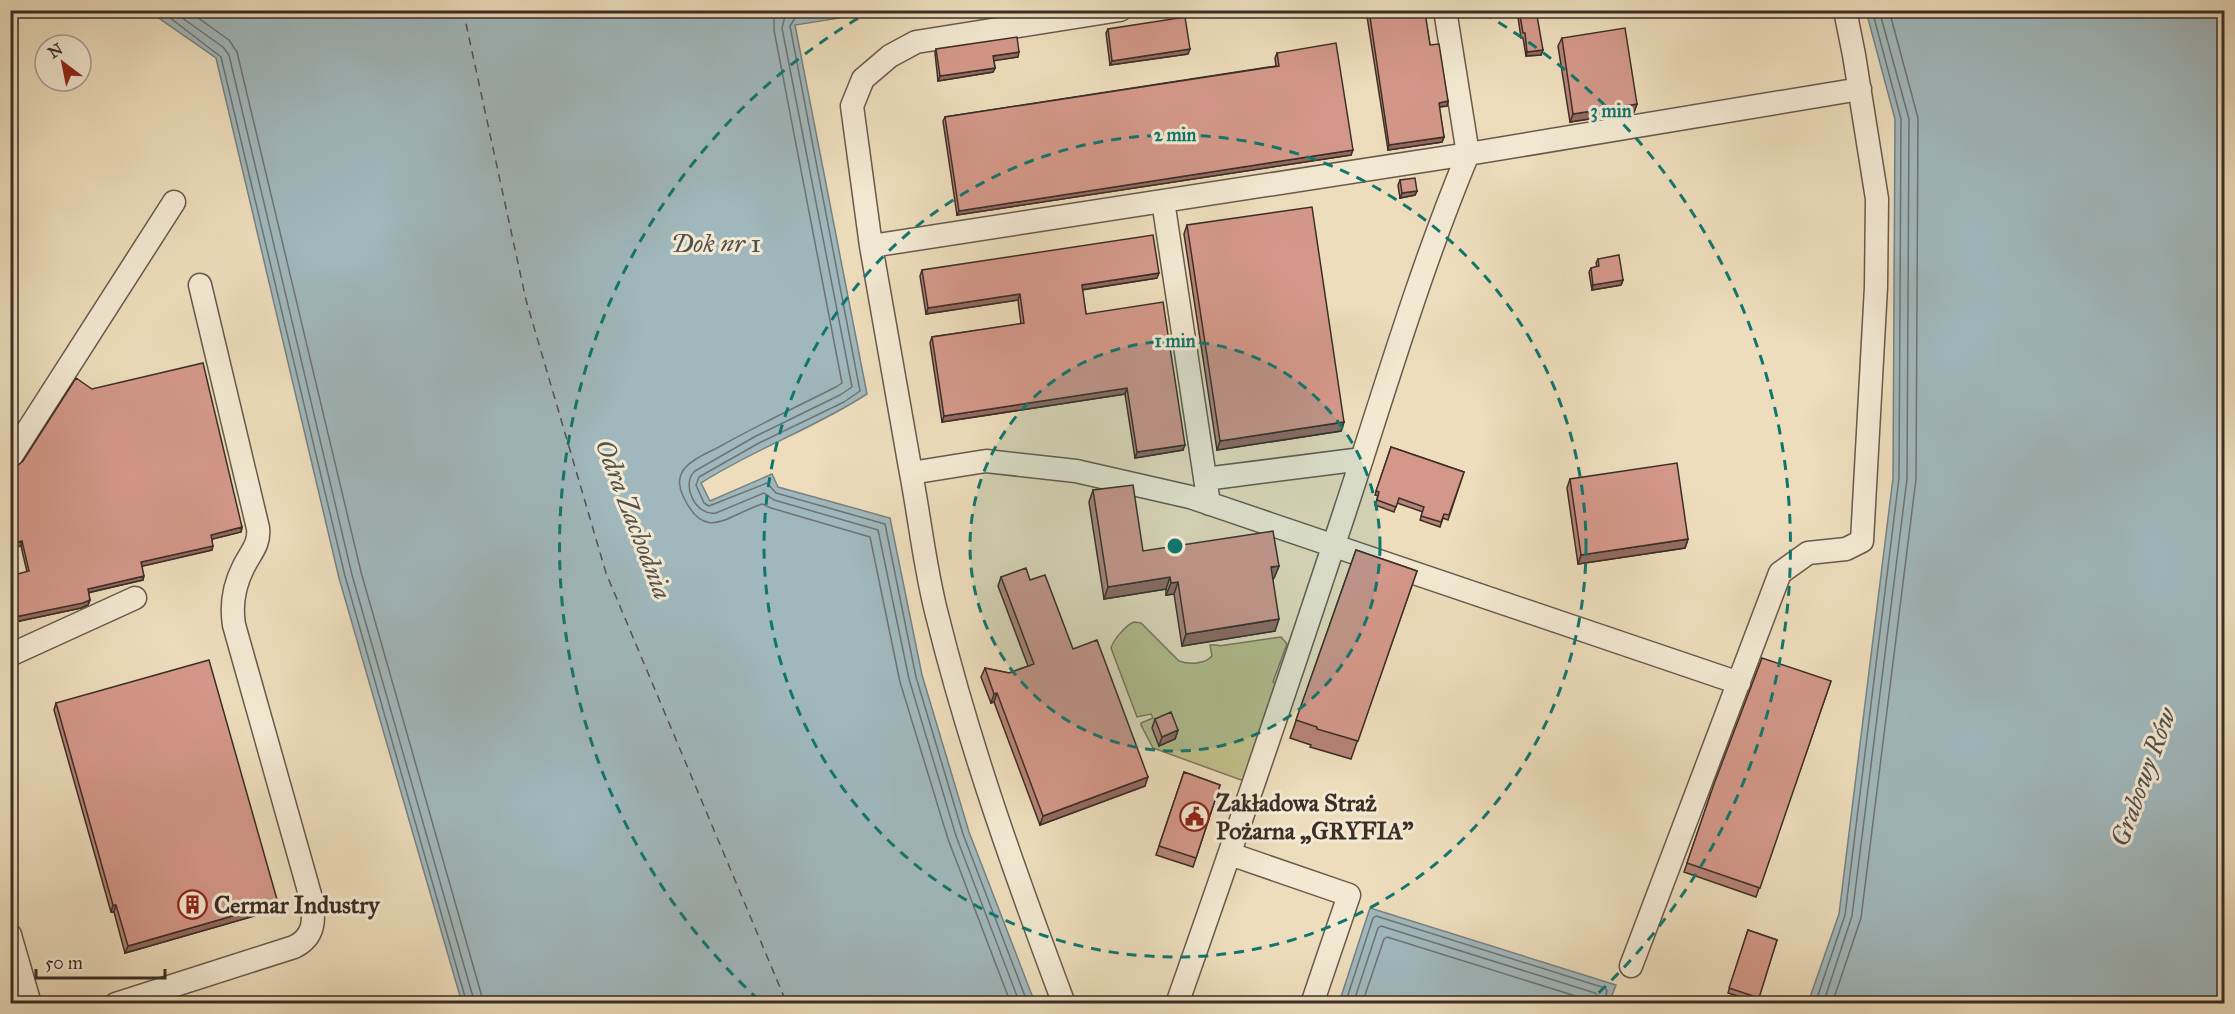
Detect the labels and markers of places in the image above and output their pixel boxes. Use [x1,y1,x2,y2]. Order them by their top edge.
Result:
centre of rings [1165,536,1185,556]
place label: Zakładowa Straż Pożarna „GRYFIA” [1216,788,1413,846]
public building icon: Zakładowa Straż Pożarna „GRYFIA” [1179,801,1211,833]
building icon: Cermar Industry [177,889,209,921]
place label: Cermar Industry [214,890,381,920]

